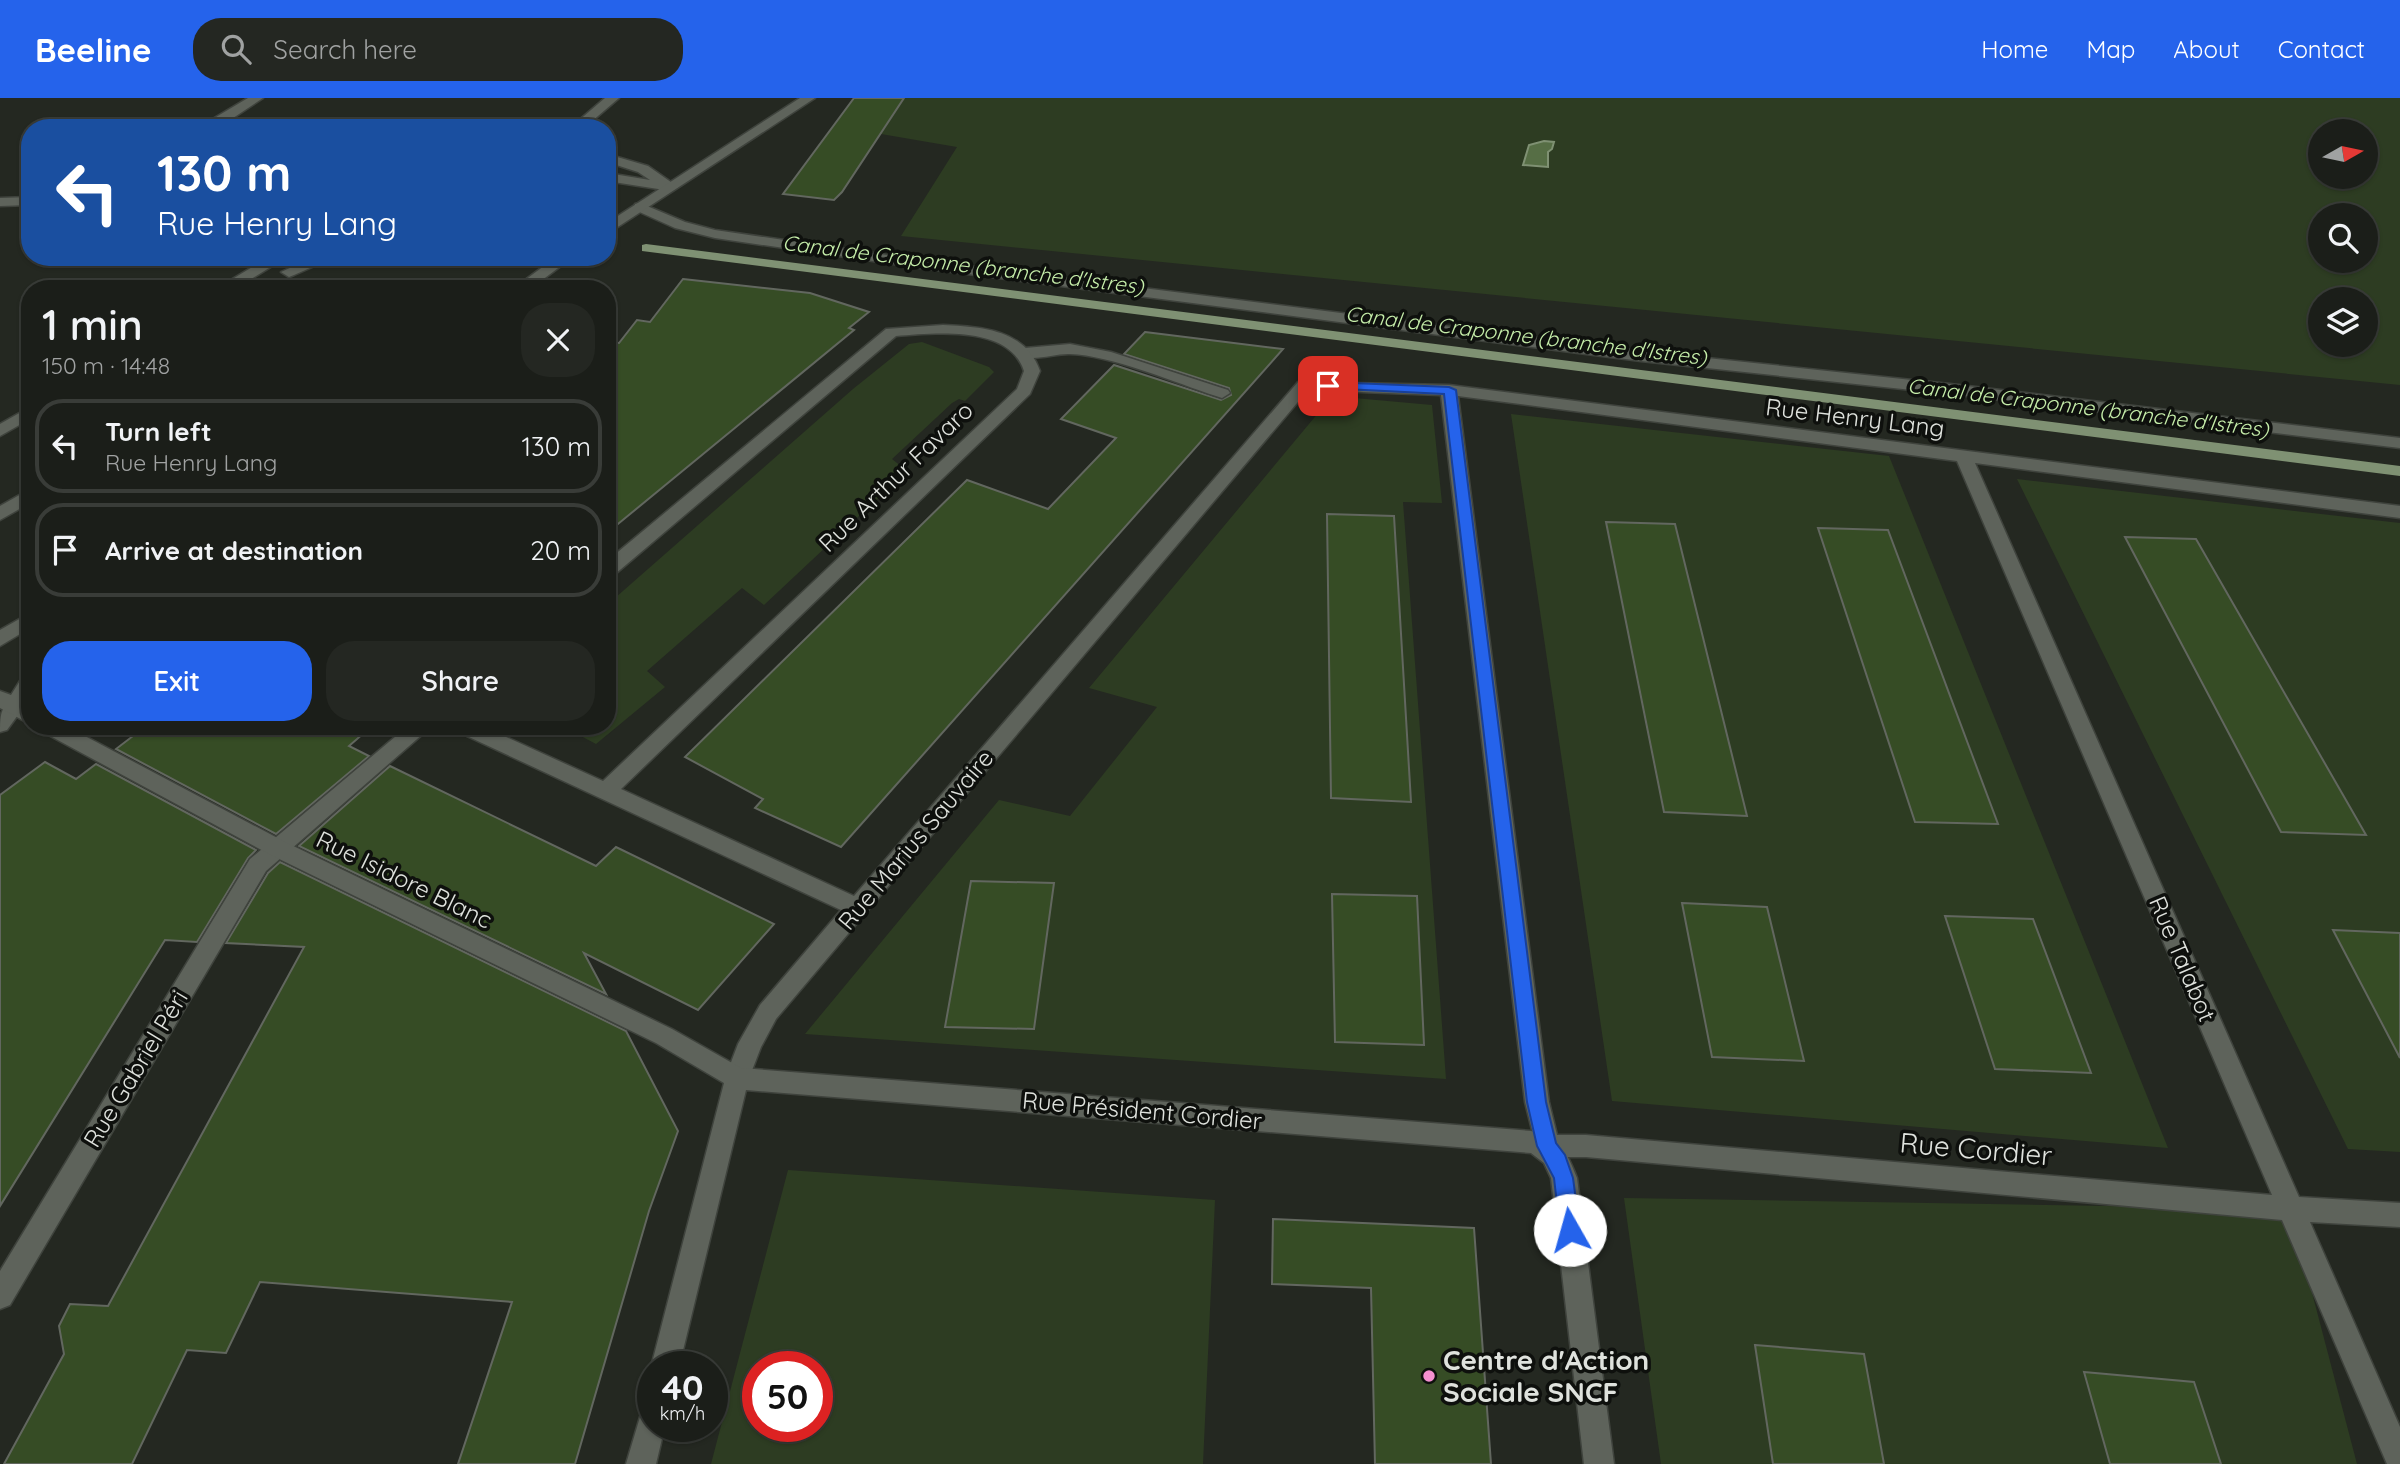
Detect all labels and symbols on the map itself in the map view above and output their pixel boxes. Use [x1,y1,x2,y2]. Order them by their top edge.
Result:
north arrow [2308,119,2378,189]
water label: Canal de Craponne (branche d'Istres) [781,229,1146,299]
water label: Canal de Craponne (branche d'Istres) [1344,300,1709,370]
pin [1298,356,1358,416]
water label: Canal de Craponne (branche d'Istres) [1906,372,2271,442]
street label: Rue Henry Lang [1764,391,1946,443]
street label: Rue Arthur Favaro [812,395,979,558]
street label: Rue Marius Sauvaire [831,743,999,936]
street label: Rue Isidore Blanc [312,824,497,935]
street label: Rue Talabot [2143,891,2223,1026]
street label: Rue Gabriel Péri [77,985,194,1152]
street label: Rue Président Cordier [1021,1085,1263,1135]
street label: Rue Cordier [1898,1124,2054,1173]
position arrow [1533,1193,1607,1267]
place label: Centre d'Action Sociale SNCF [1443,1342,1649,1409]
speed limit sign: 50 [742,1351,833,1442]
marker: Centre d'Action Sociale SNCF [1421,1368,1437,1384]

